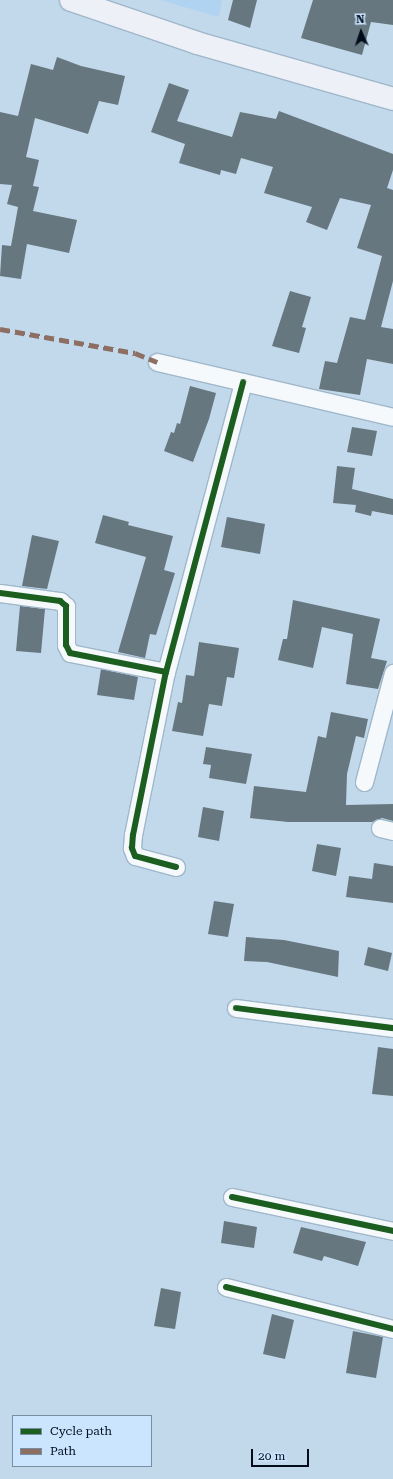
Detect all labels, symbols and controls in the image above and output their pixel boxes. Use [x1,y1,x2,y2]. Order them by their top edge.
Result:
north arrow [341,12,381,52]
text: N [356,13,365,26]
legend [12,1415,152,1467]
text: Cycle path [50,1424,112,1438]
scale bar [253,1441,311,1467]
text: Path [50,1444,76,1458]
text: 20 m [258,1449,285,1463]

